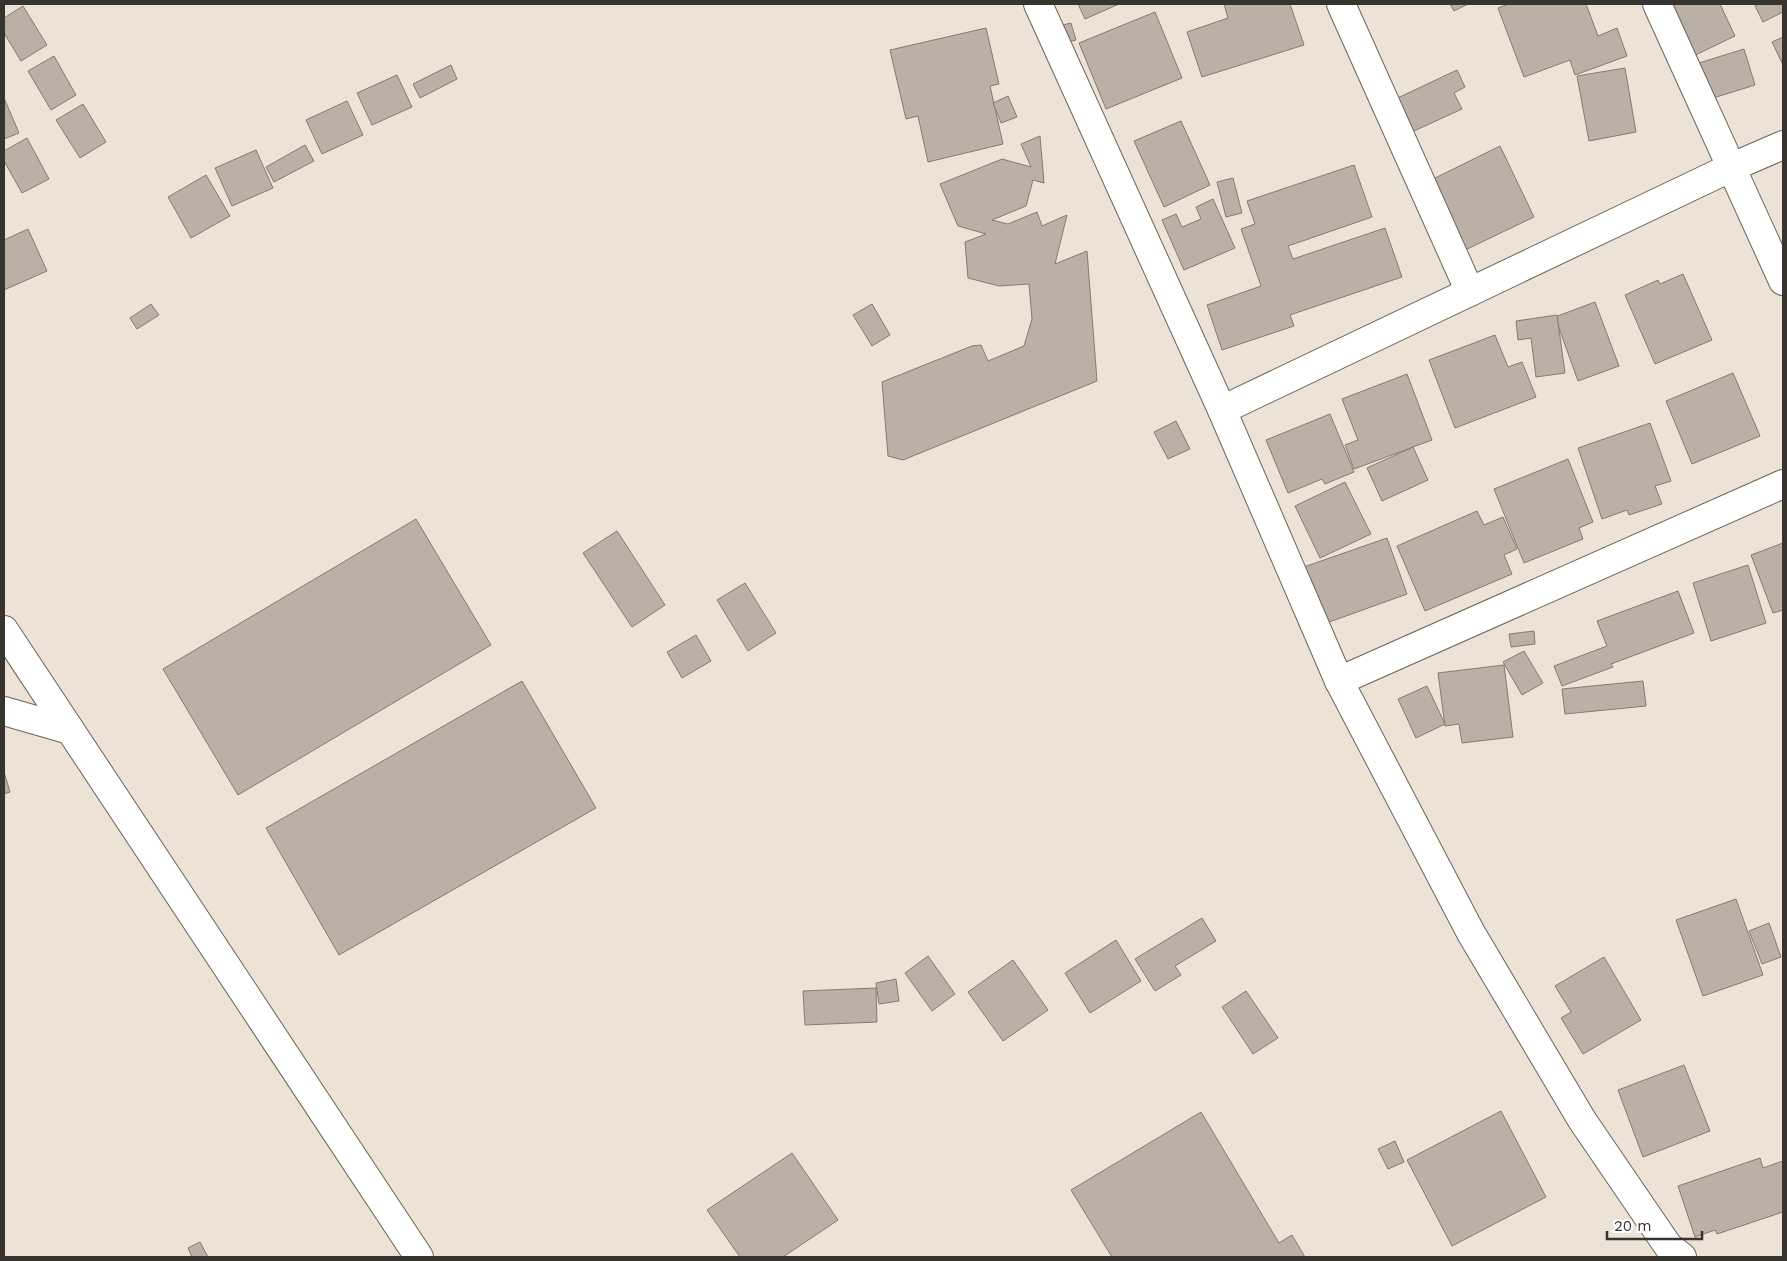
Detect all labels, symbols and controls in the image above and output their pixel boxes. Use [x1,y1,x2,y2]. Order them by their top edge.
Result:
scale bar [1607,1208,1702,1240]
text: 20 m [1614,1217,1652,1235]

